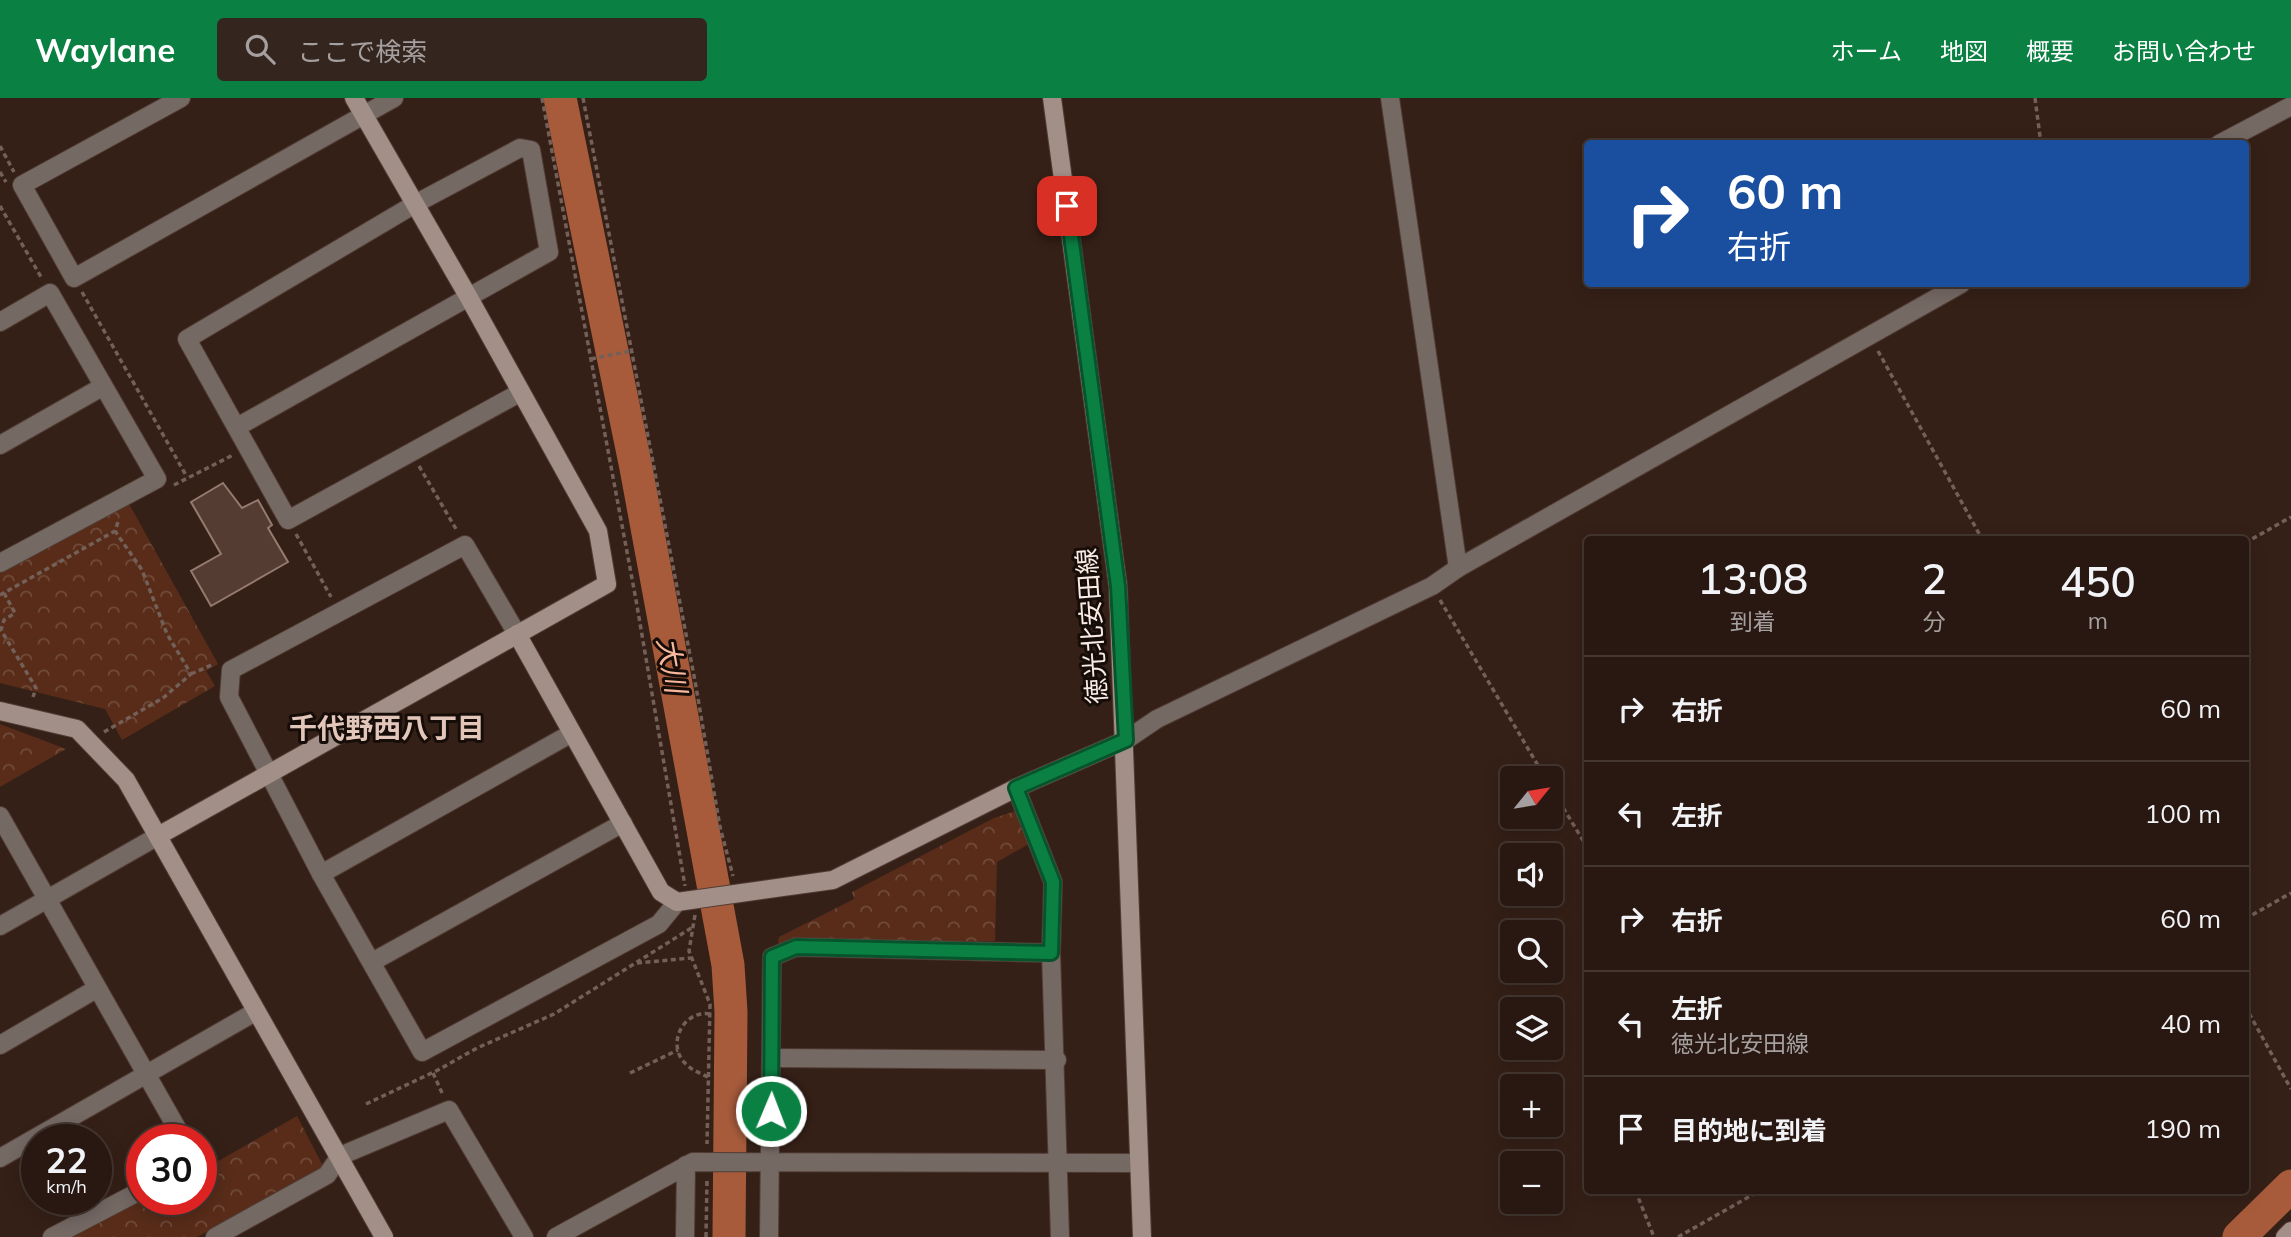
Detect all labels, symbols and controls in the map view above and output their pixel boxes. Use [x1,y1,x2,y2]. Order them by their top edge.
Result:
search box [217,18,707,81]
text: Waylane [35,29,175,70]
icon: search [241,30,279,68]
text: ここで検索 [297,35,427,68]
text: ホーム [1831,36,1902,66]
text: 地図 [1940,36,1988,66]
text: 概要 [2026,36,2074,66]
text: お問い合わせ [2112,36,2256,66]
text: 60 m [1727,160,1843,221]
icon: right [1612,168,1703,259]
pin [1037,176,1097,236]
icon: arrive [1048,187,1086,225]
text: 右折 [1727,226,1791,266]
street label: 徳光北安田線 [1070,547,1113,705]
text: 13:08 [1697,552,1808,605]
text: 2 [1921,552,1947,605]
text: 450 [2060,555,2136,608]
text: m [2088,606,2108,635]
text: 到着 [1730,607,1776,636]
text: 分 [1923,607,1946,636]
water label: 大川 [650,634,695,698]
icon: right [1612,690,1650,728]
text: 60 m [2160,692,2221,725]
text: 右折 [1671,694,1723,727]
district label: 千代野西八丁目 [289,710,485,745]
north arrow [1500,766,1563,830]
map controls [1500,766,1563,1214]
icon: left [1612,795,1650,833]
text: 100 m [2145,797,2221,830]
text: 左折 [1671,799,1723,832]
button: sound [1500,843,1563,906]
icon: right [1612,900,1650,938]
text: 60 m [2160,902,2221,935]
text: 右折 [1671,904,1723,937]
button: search [1500,920,1563,983]
text: 左折 [1671,992,1723,1025]
button: layers [1500,997,1563,1060]
icon: left [1612,1005,1650,1043]
text: 40 m [2160,1007,2221,1040]
text: 徳光北安田線 [1671,1029,1809,1058]
position arrow [734,1074,808,1148]
button: + [1500,1074,1563,1137]
icon: arrive [1612,1110,1650,1148]
text: 190 m [2145,1112,2221,1145]
text: 目的地に到着 [1671,1114,1827,1147]
speed limit sign: 30 [126,1124,217,1215]
text: 22 [45,1138,88,1182]
button: − [1500,1151,1563,1214]
text: km/h [46,1175,87,1198]

